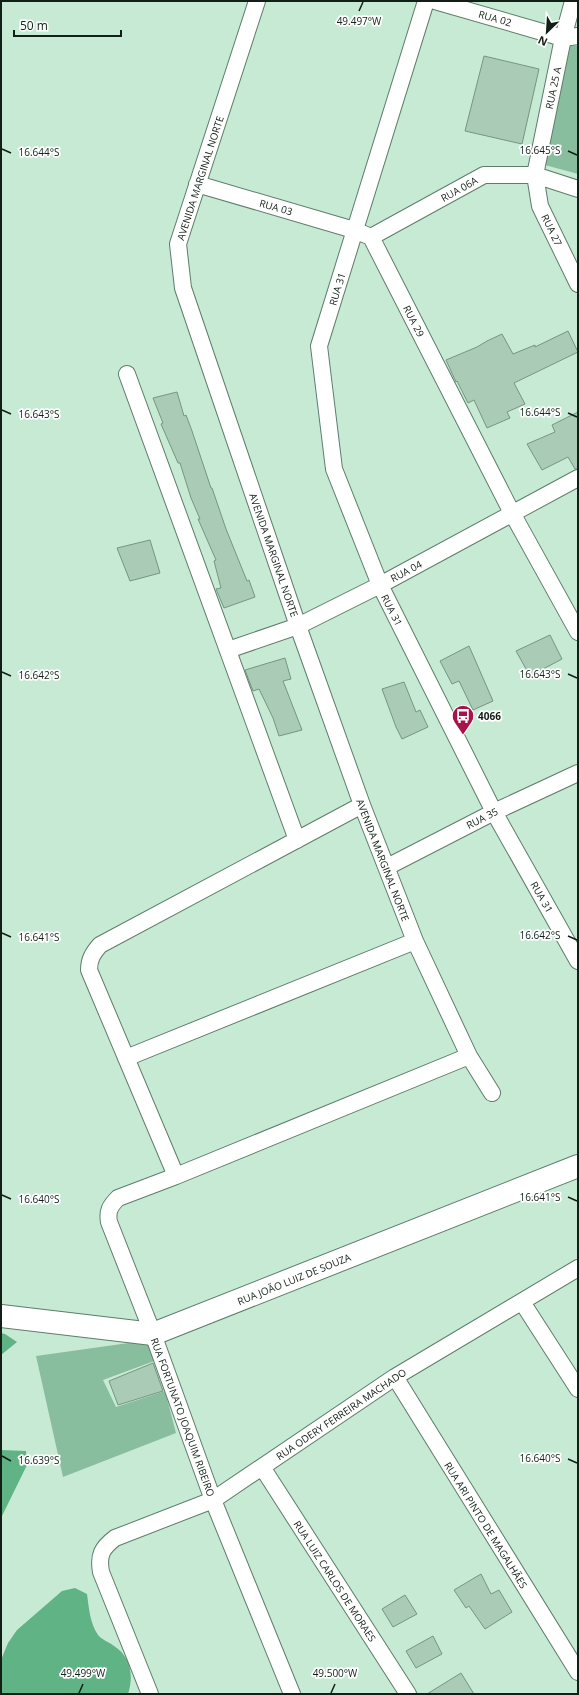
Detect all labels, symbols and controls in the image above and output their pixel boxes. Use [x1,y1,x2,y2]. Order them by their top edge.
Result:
street label: RUA 02 [477,7,513,29]
scale bar [14,12,121,38]
north arrow [527,12,567,52]
text: 49.497°W [337,14,382,28]
text: 50 m [20,17,48,34]
text: N [535,33,550,50]
street label: RUA 25 A [542,65,564,110]
street label: AVENIDA MARGINAL NORTE [173,114,227,242]
text: 16.645°S [520,143,560,157]
text: 16.644°S [19,145,59,159]
street label: RUA 06A [438,173,481,205]
street label: RUA 03 [258,196,294,218]
street label: RUA 27 [538,212,566,249]
street label: RUA 31 [325,271,349,307]
street label: RUA 29 [400,303,428,339]
text: 16.644°S [520,405,560,419]
text: 16.643°S [19,407,59,421]
street label: AVENIDA MARGINAL NORTE [246,491,302,619]
street label: RUA 04 [388,557,424,585]
street label: RUA 31 [378,592,406,628]
text: 16.643°S [520,667,560,681]
text: 16.642°S [19,668,59,682]
bus stop icon: 4066 [450,703,476,736]
place label: 4066 [478,709,501,723]
street label: AVENIDA MARGINAL NORTE [353,797,413,923]
street label: RUA 35 [464,804,500,832]
street label: RUA 31 [527,879,557,915]
text: 16.642°S [520,928,560,942]
text: 16.641°S [19,930,59,944]
text: 16.641°S [520,1190,560,1204]
text: 16.640°S [19,1192,59,1206]
street label: RUA JOÃO LUIZ DE SOUZA [235,1250,353,1308]
street label: RUA FORTUNATO JOAQUIM RIBEIRO [148,1336,218,1499]
street label: RUA ODERY FERREIRA MACHADO [273,1365,409,1463]
text: 16.640°S [520,1451,560,1465]
text: 16.639°S [19,1453,59,1467]
street label: RUA ARI PINTO DE MAGALHÃES [441,1459,531,1591]
street label: RUA LUIZ CARLOS DE MORAES [291,1518,379,1644]
text: 49.499°W [61,1666,106,1680]
text: 49.500°W [313,1666,358,1680]

